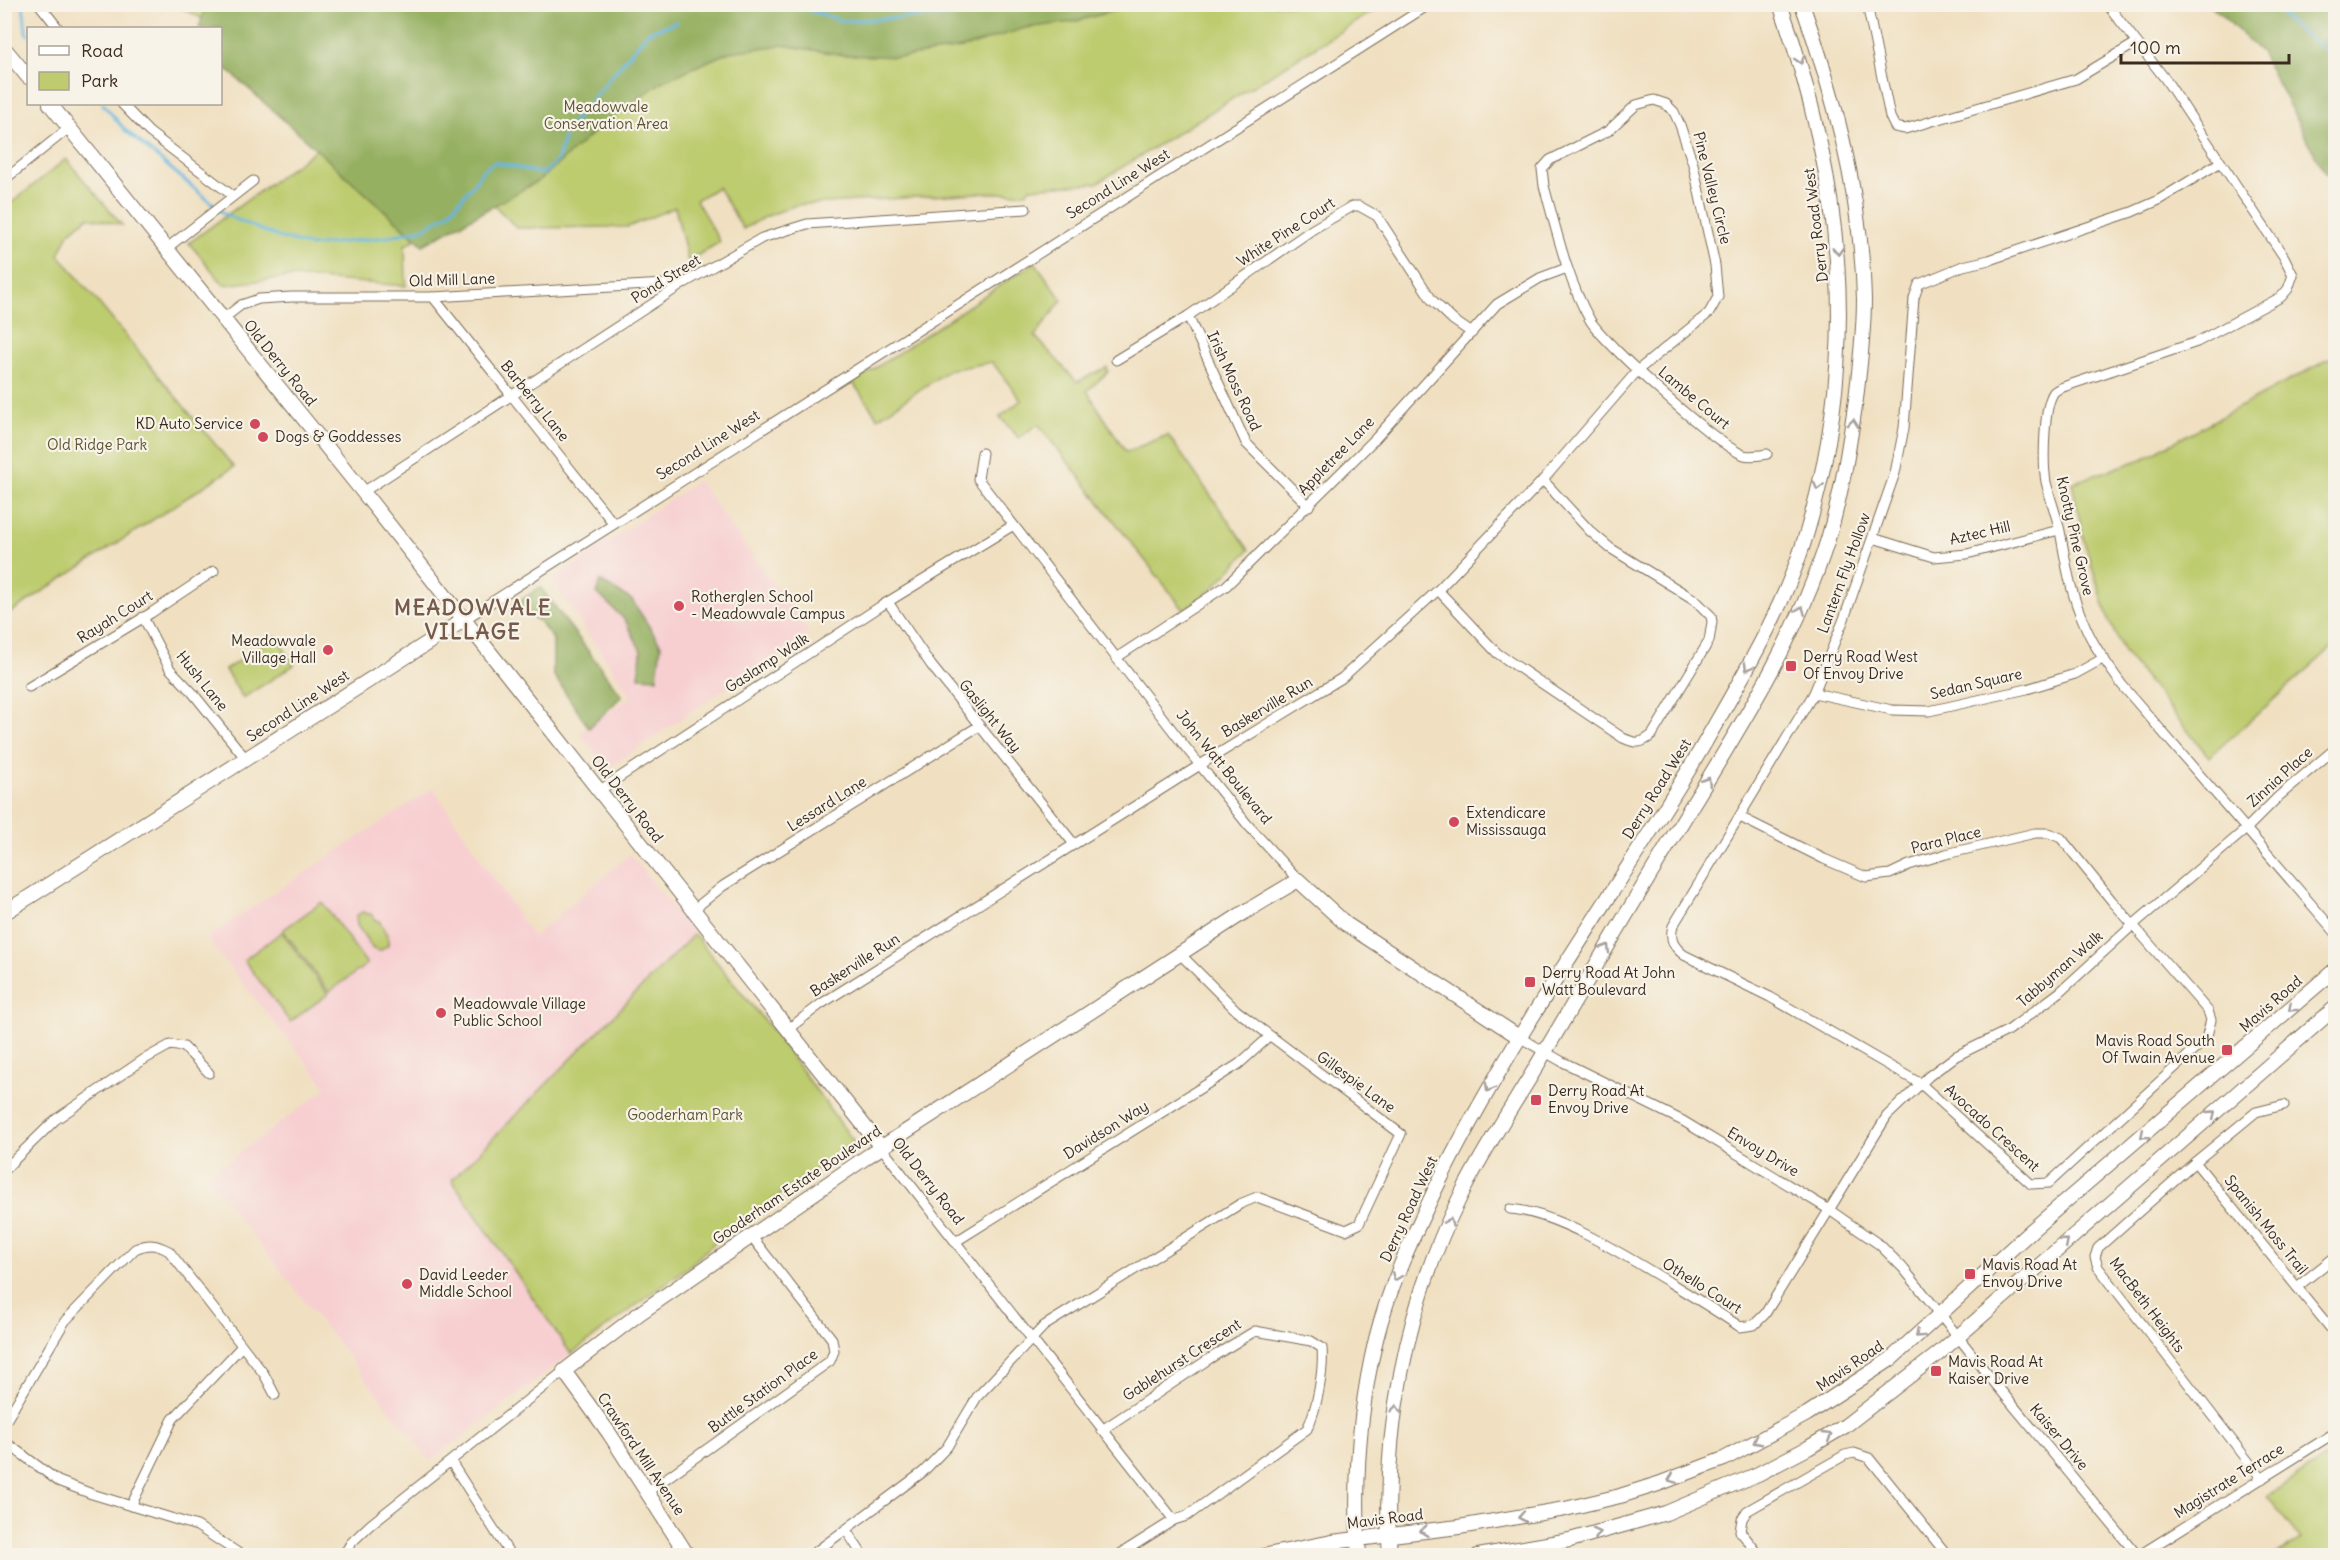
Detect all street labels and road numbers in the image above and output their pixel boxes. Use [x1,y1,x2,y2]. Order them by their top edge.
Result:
street label: Pine Valley Circle [1689,130,1736,246]
street label: Second Line West [1063,144,1173,223]
street label: Derry Road West [1799,167,1832,283]
street label: White Pine Court [1233,193,1338,270]
street label: Pond Street [628,250,704,307]
street label: Old Mill Lane [408,268,496,291]
street label: Old Derry Road [240,316,321,410]
street label: Irish Moss Road [1203,328,1266,434]
street label: Barberry Lane [497,356,574,445]
street label: Lambe Court [1655,362,1734,433]
street label: Second Line West [653,405,763,484]
street label: Appletree Lane [1293,412,1378,499]
street label: Knotty Pine Grove [2053,474,2098,597]
street label: Lantern Fly Hollow [1813,510,1874,636]
street label: Aztec Hill [1948,516,2012,549]
street label: Rayah Court [74,586,156,647]
street label: Gaslamp Walk [721,628,813,697]
street label: Hush Lane [172,647,232,715]
street label: Sedan Square [1928,664,2024,703]
street label: Second Line West [243,665,353,746]
street label: Baskerville Run [1218,672,1316,741]
street label: Gaslight Way [955,675,1026,756]
street label: John Watt Boulevard [1173,706,1276,828]
street label: Derry Road West [1618,735,1695,842]
street label: Zinnia Place [2243,742,2316,811]
street label: Old Derry Road [587,751,667,846]
street label: Lessard Lane [784,772,870,835]
street label: Para Place [1909,822,1983,857]
street label: Tabbyman Walk [2013,926,2107,1011]
street label: Baskerville Run [806,928,903,1001]
street label: Mavis Road [2235,971,2306,1036]
street label: Gillespie Lane [1313,1047,1399,1117]
street label: Avocado Crescent [1941,1080,2044,1175]
street label: Davidson Way [1060,1096,1152,1163]
street label: Gooderham Estate Boulevard [709,1121,885,1248]
street label: Envoy Drive [1724,1123,1803,1180]
street label: Old Derry Road [888,1133,968,1228]
street label: Derry Road West [1376,1153,1441,1265]
street label: Spanish Moss Trail [2221,1171,2312,1278]
street label: MacBeth Heights [2105,1253,2189,1356]
street label: Othello Court [1659,1254,1746,1318]
street label: Gablehurst Crescent [1119,1314,1245,1405]
street label: Mavis Road [1813,1336,1887,1395]
street label: Buttle Station Place [704,1344,821,1437]
street label: Crawford Mill Avenue [593,1389,689,1519]
street label: Kaiser Drive [2026,1399,2093,1474]
street label: Magistrate Terrace [2170,1439,2287,1522]
street label: Mavis Road [1346,1504,1424,1533]

